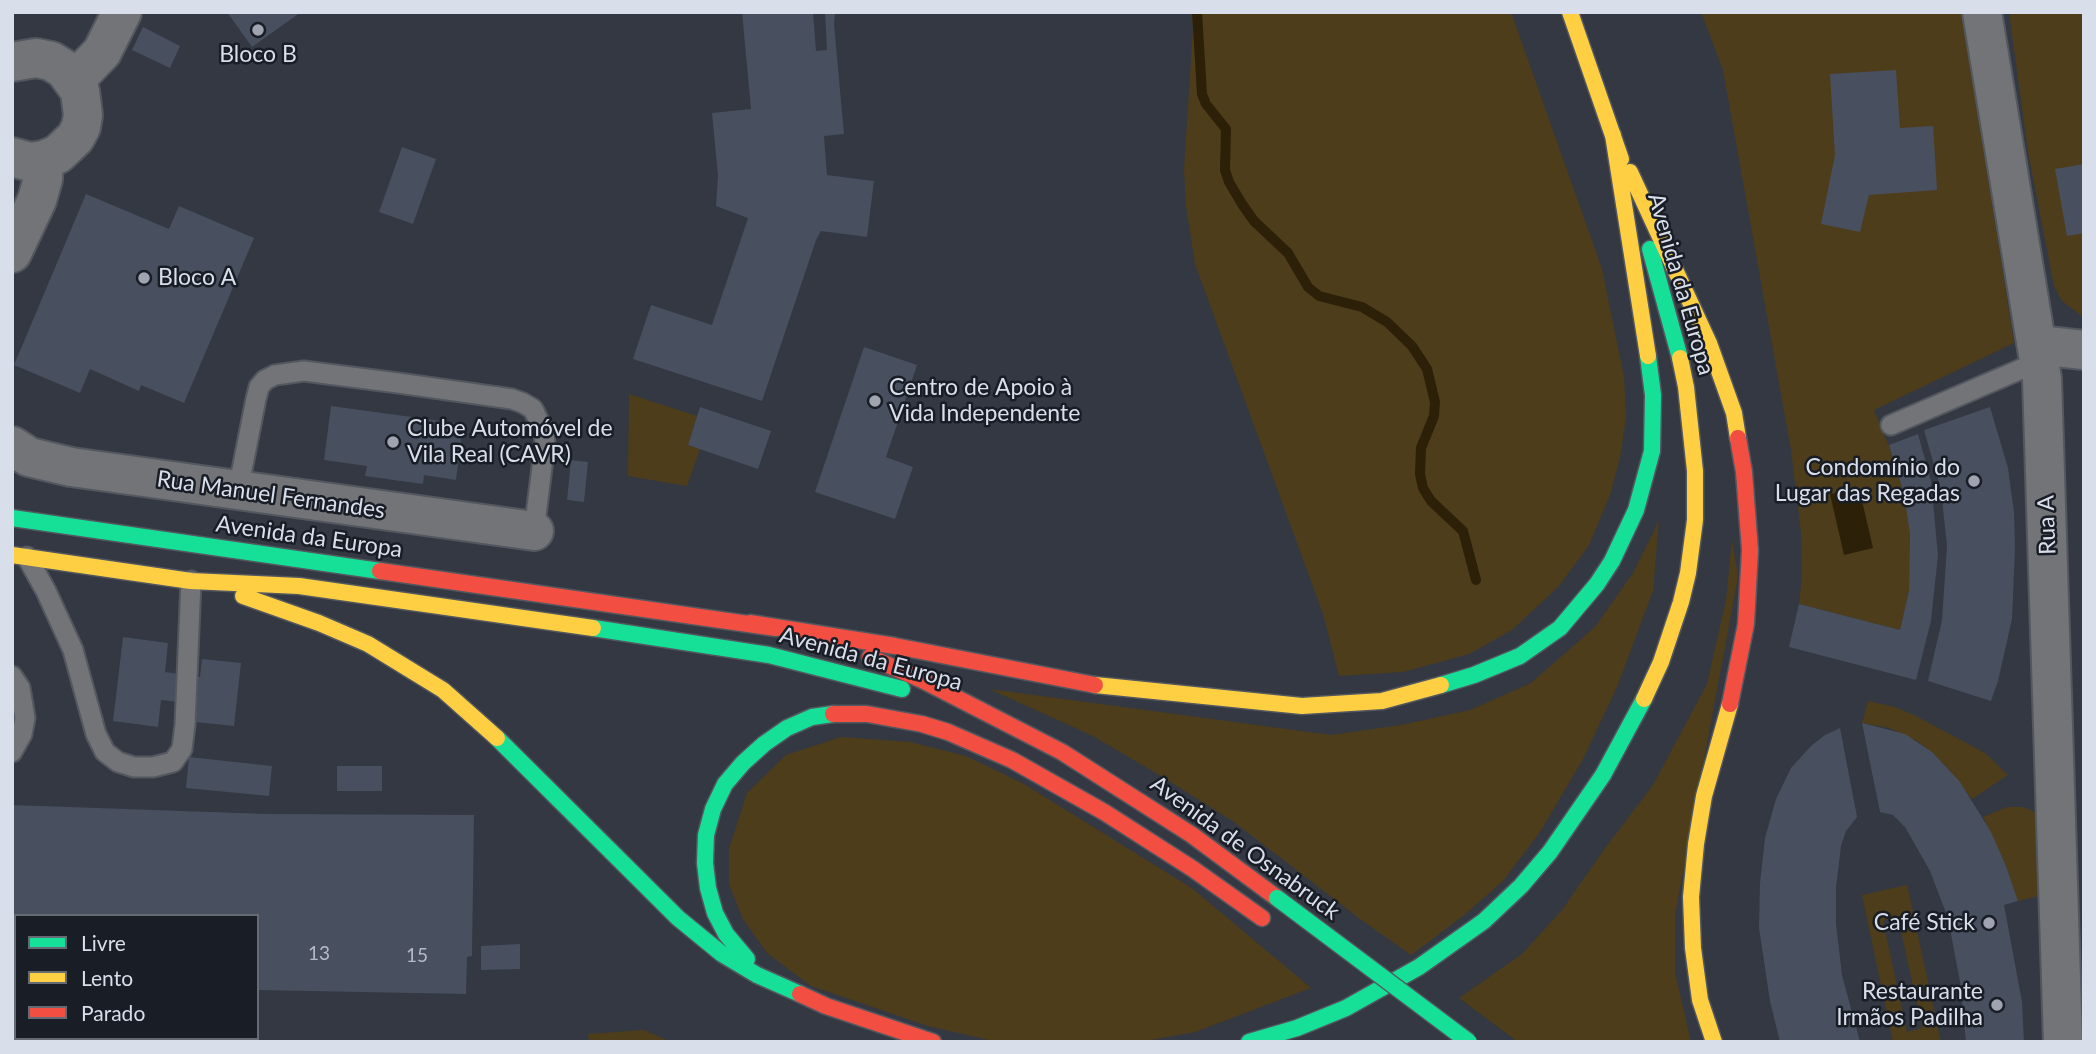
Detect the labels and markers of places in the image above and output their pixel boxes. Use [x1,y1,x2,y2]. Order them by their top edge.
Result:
marker: Bloco B [250,22,266,38]
place label: Bloco B [219,41,297,69]
place label: Bloco A [158,264,236,292]
marker: Bloco A [136,270,152,286]
place label: Centro de Apoio à Vida Independente [889,374,1080,428]
marker: Centro de Apoio à Vida Independente [867,393,883,409]
place label: Clube Automóvel de Vila Real (CAVR) [407,415,613,469]
marker: Clube Automóvel de Vila Real (CAVR) [385,434,401,450]
place label: Condomínio do Lugar das Regadas [1775,454,1960,508]
marker: Condomínio do Lugar das Regadas [1966,473,1982,489]
place label: Café Stick [1874,909,1975,937]
marker: Café Stick [1981,915,1997,931]
place label: Restaurante Irmãos Padilha [1836,978,1983,1032]
marker: Restaurante Irmãos Padilha [1989,997,2005,1013]

